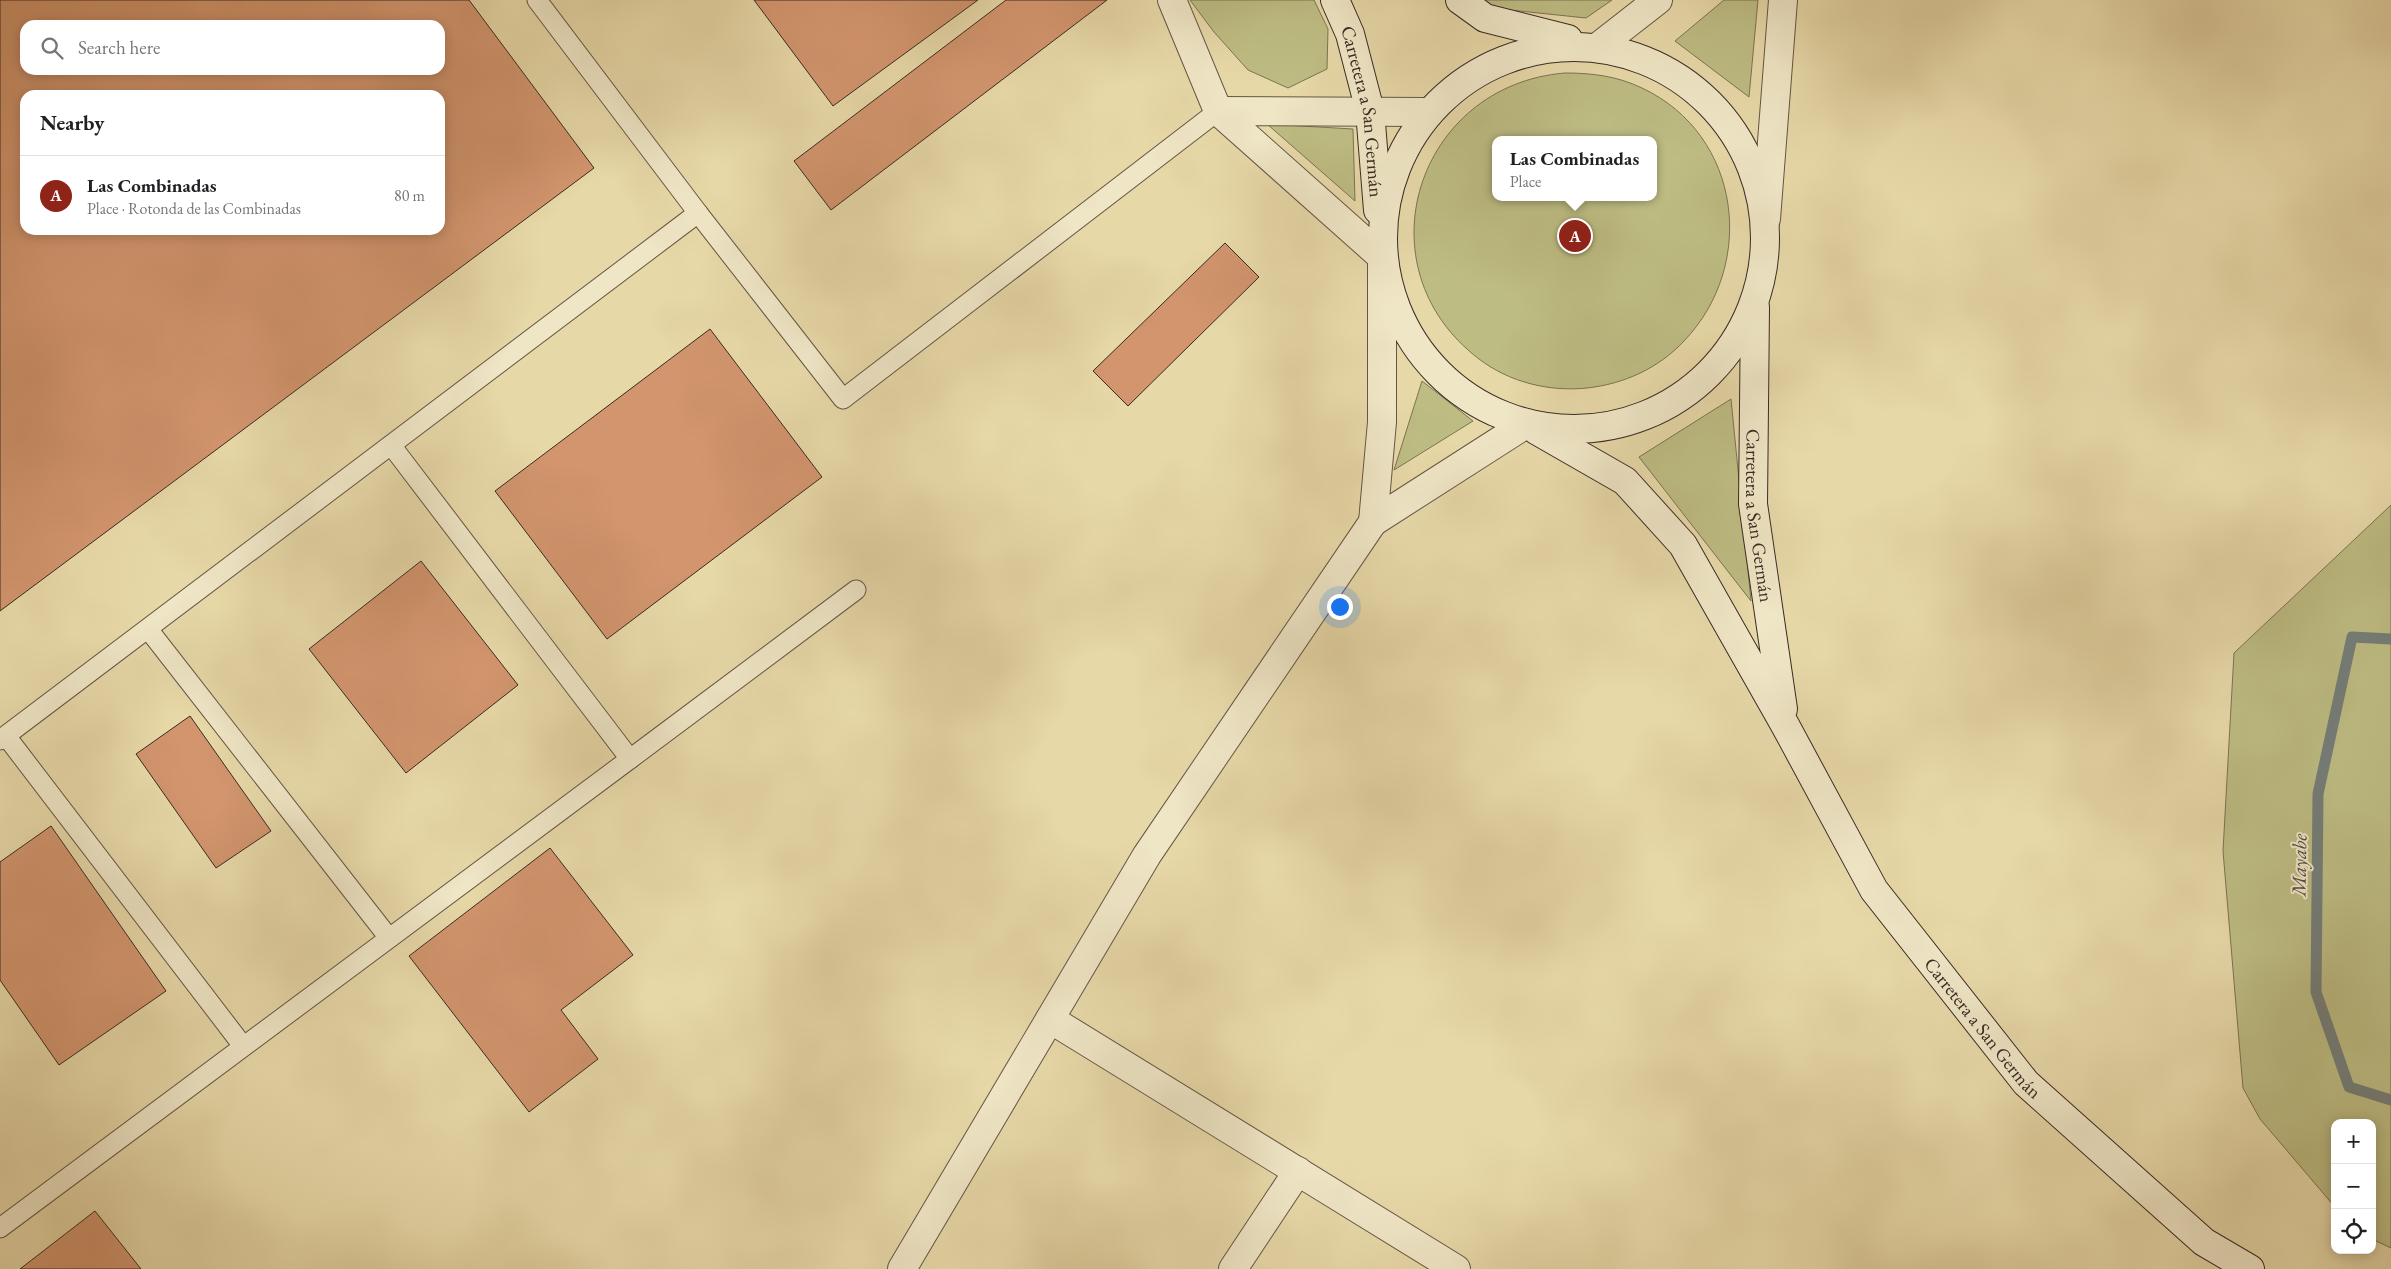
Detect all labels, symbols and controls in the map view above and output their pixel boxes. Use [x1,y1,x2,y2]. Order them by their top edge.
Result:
search box [20,20,445,75]
street label: Carretera a San Germán [1335,21,1389,198]
icon: search [38,34,66,62]
text: Search here [78,35,160,60]
text: Nearby [40,109,104,136]
popup [1492,136,1657,201]
text: Las Combinadas [1510,146,1639,171]
text: Place [1510,171,1541,192]
text: Las Combinadas [87,173,217,198]
text: A [50,185,62,206]
text: 80 m [394,185,425,206]
text: Place · Rotonda de las Combinadas [87,198,301,219]
pin: A [1559,217,1591,255]
street label: Carretera a San Germán [1740,429,1780,604]
your location [1327,594,1353,620]
water label: Mayabe [2285,833,2313,898]
street label: Carretera a San Germán [1919,952,2047,1104]
map controls [2331,1119,2376,1254]
button: + [2331,1119,2376,1164]
button: − [2331,1164,2376,1209]
button: locate [2331,1209,2376,1254]

